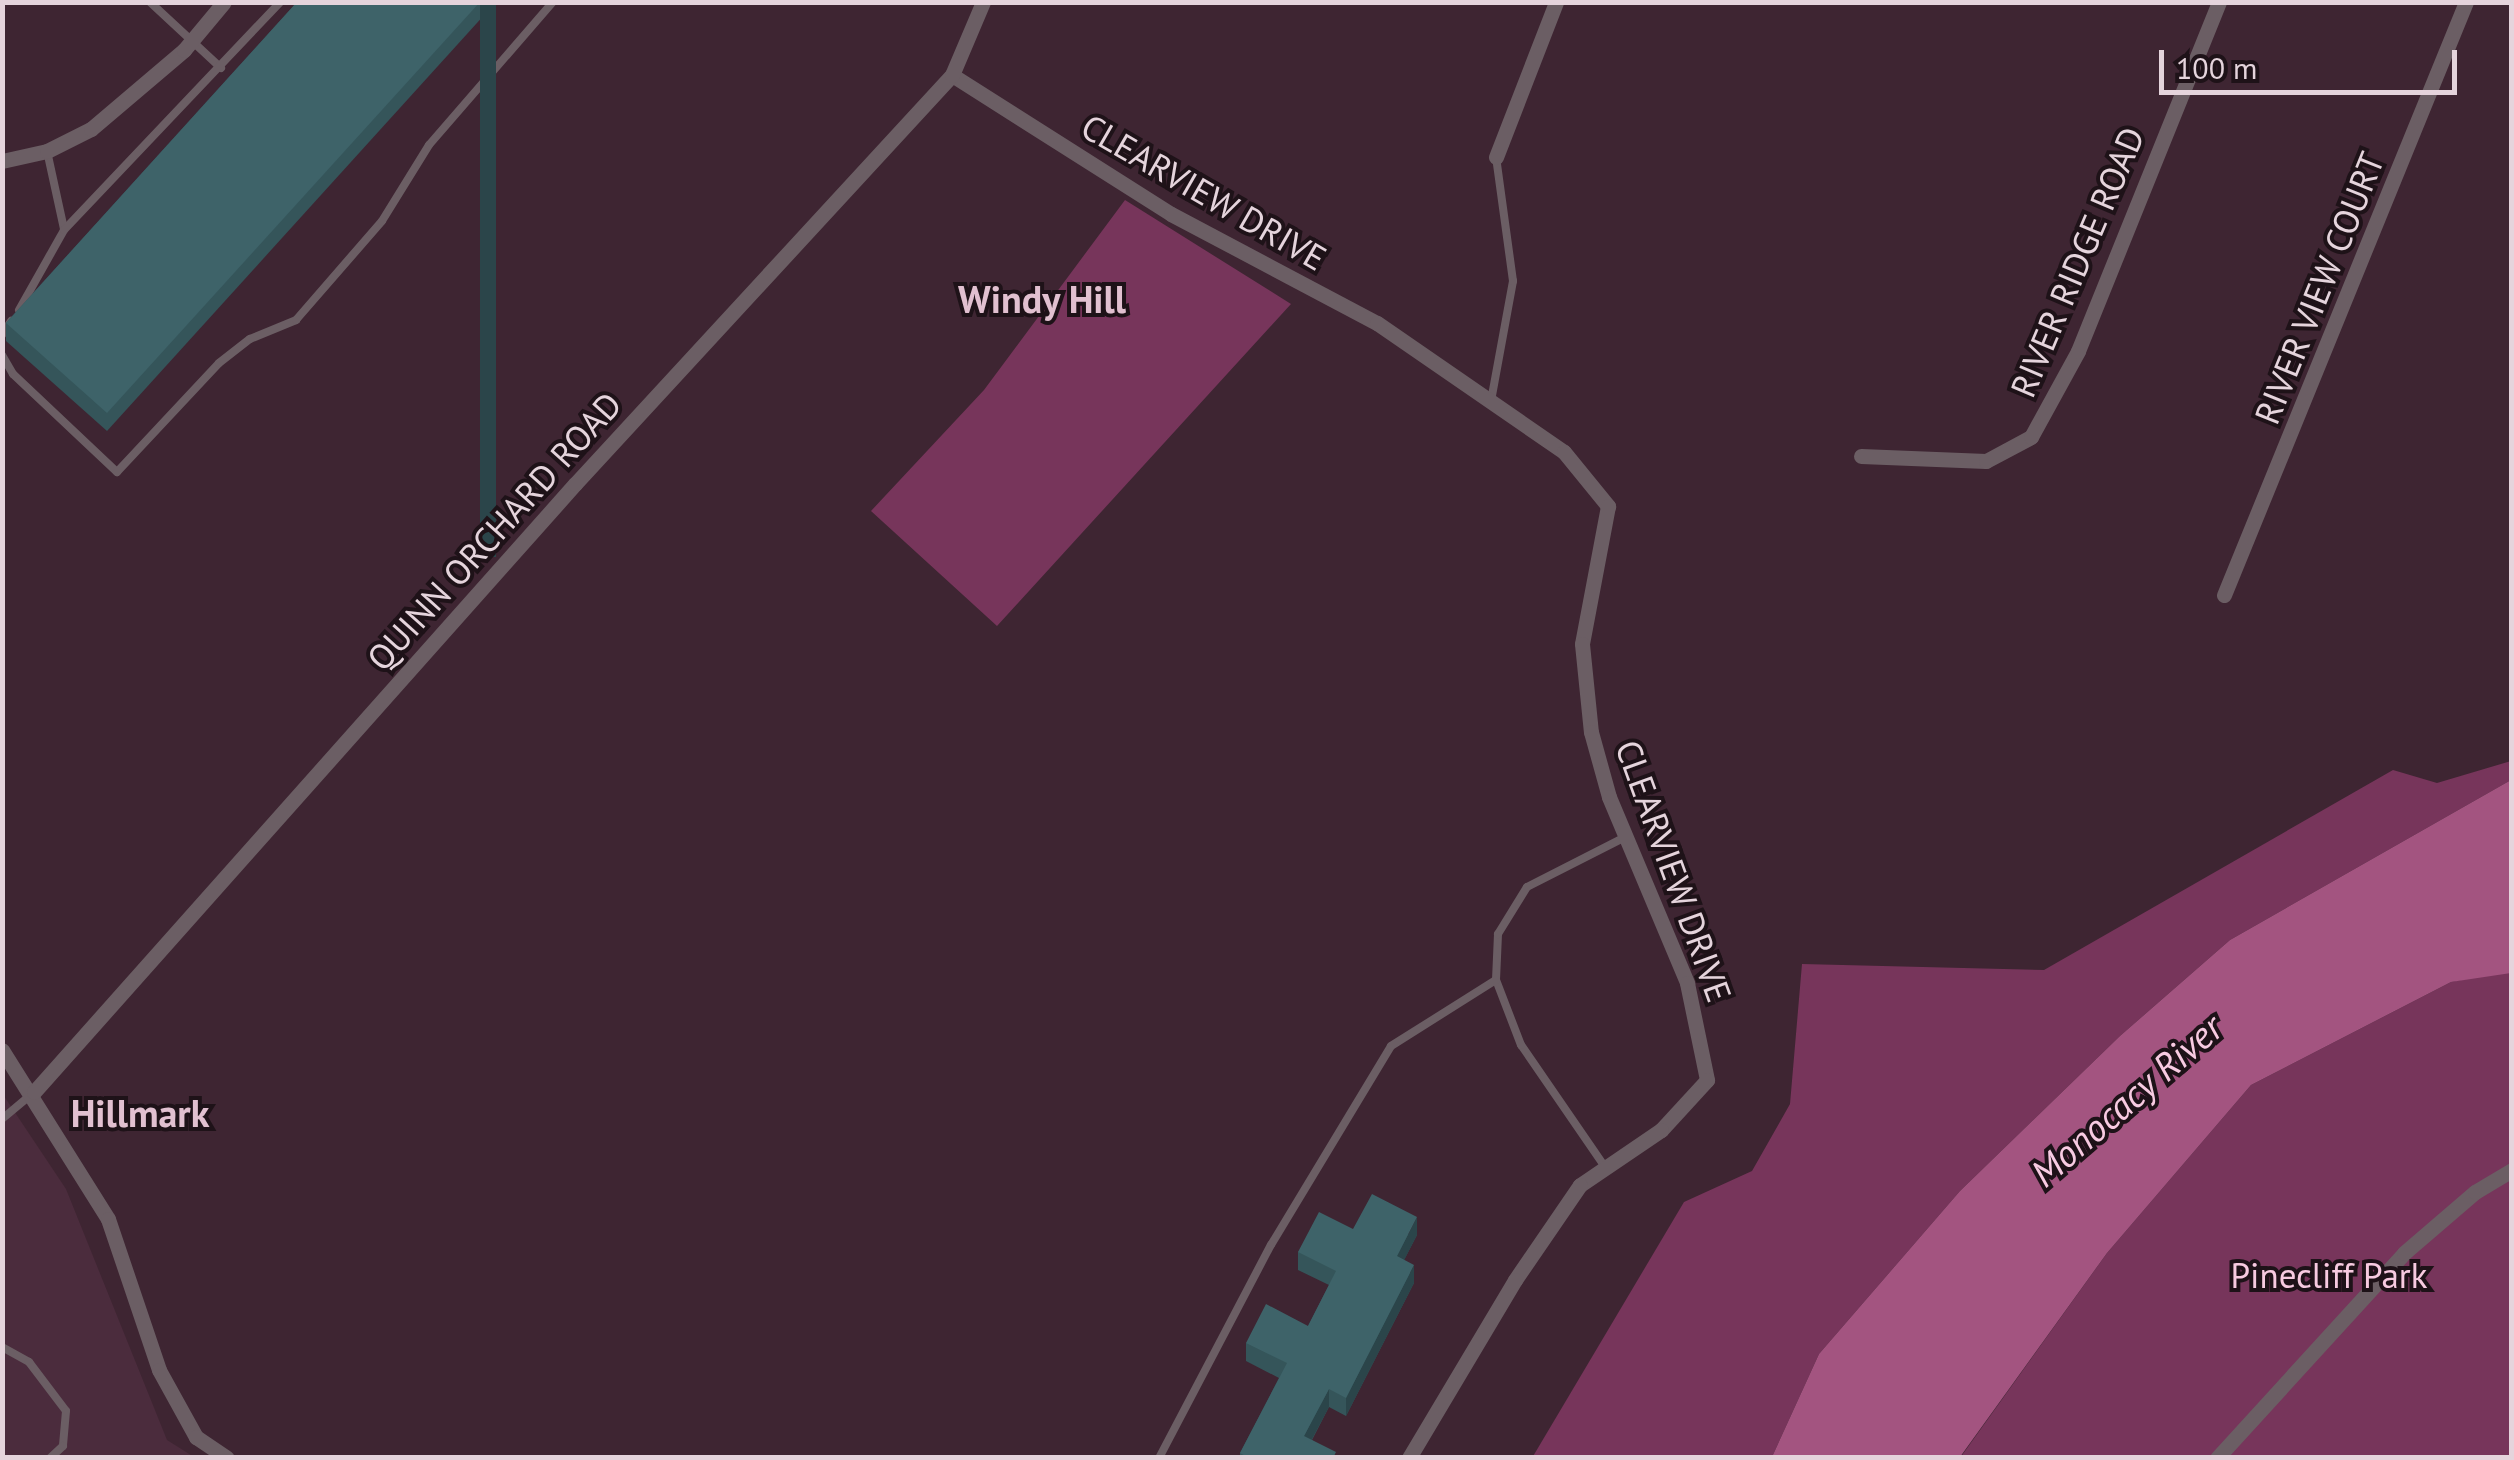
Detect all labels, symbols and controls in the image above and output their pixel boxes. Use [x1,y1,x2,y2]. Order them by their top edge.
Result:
scale bar [2164,30,2462,92]
text: 100 m [2176,48,2257,87]
street label: CLEARVIEW DRIVE [1074,105,1334,279]
street label: RIVER RIDGE ROAD [2001,121,2153,403]
street label: RIVER VIEW COURT [2245,145,2393,431]
district label: Windy Hill [957,276,1127,322]
street label: QUINN ORCHARD ROAD [358,383,630,679]
street label: CLEARVIEW DRIVE [1607,734,1741,1008]
water label: Monocacy River [2021,1004,2231,1196]
district label: Hillmark [71,1090,209,1136]
park label: Pinecliff Park [2231,1254,2427,1296]

